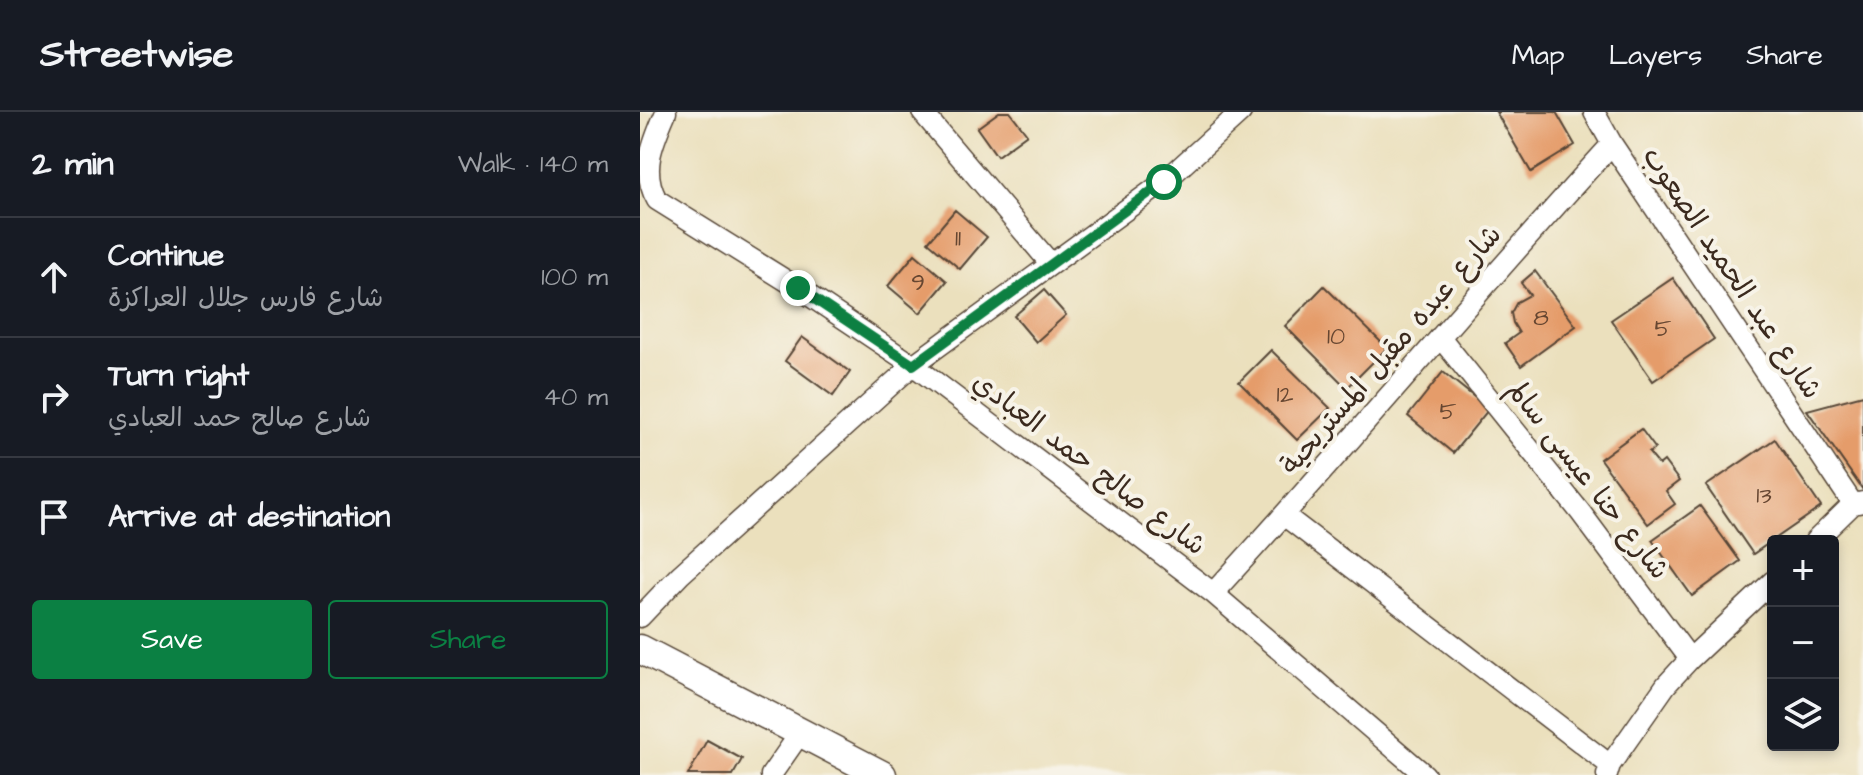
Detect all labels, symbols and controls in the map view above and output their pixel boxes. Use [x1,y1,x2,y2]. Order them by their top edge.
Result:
text: Streetwise [40,29,233,81]
text: Map [1512,36,1565,75]
text: Layers [1609,36,1702,75]
text: Share [1746,36,1823,75]
street label: شارع عبد الحميد الصعوب [1633,139,1831,407]
text: 2 min [32,140,114,188]
text: Walk · 140 m [458,146,608,182]
route start [1146,164,1182,200]
street label: شارع عبده مقبل المستريحية [1271,216,1511,484]
house number: 11 [955,222,961,256]
text: Continue [108,235,224,277]
icon: ahead [32,255,76,299]
text: 100 m [541,259,608,295]
house number: 9 [911,266,925,300]
route end [780,270,816,306]
text: شارع فارس جلال العراكزة [108,280,383,316]
house number: 8 [1533,301,1549,335]
house number: 5 [1655,312,1672,346]
house number: 10 [1327,320,1345,354]
text: Turn right [108,355,249,397]
street label: شارع صالح حمد العبادي [964,363,1214,565]
street label: شارع حنا عيسى سالم [1497,372,1678,589]
icon: right [32,375,76,419]
house number: 12 [1277,378,1294,412]
text: 40 m [543,379,608,415]
house number: 5 [1440,395,1457,429]
text: شارع صالح حمد العبادي [108,400,371,436]
house number: 13 [1756,479,1772,513]
icon: arrive [32,495,76,539]
text: Arrive at destination [108,496,390,538]
map controls [1767,535,1839,751]
button: + [1767,535,1839,607]
button: Save [32,600,312,679]
button: Share [328,600,608,679]
button: − [1767,607,1839,679]
button: layers [1767,679,1839,751]

